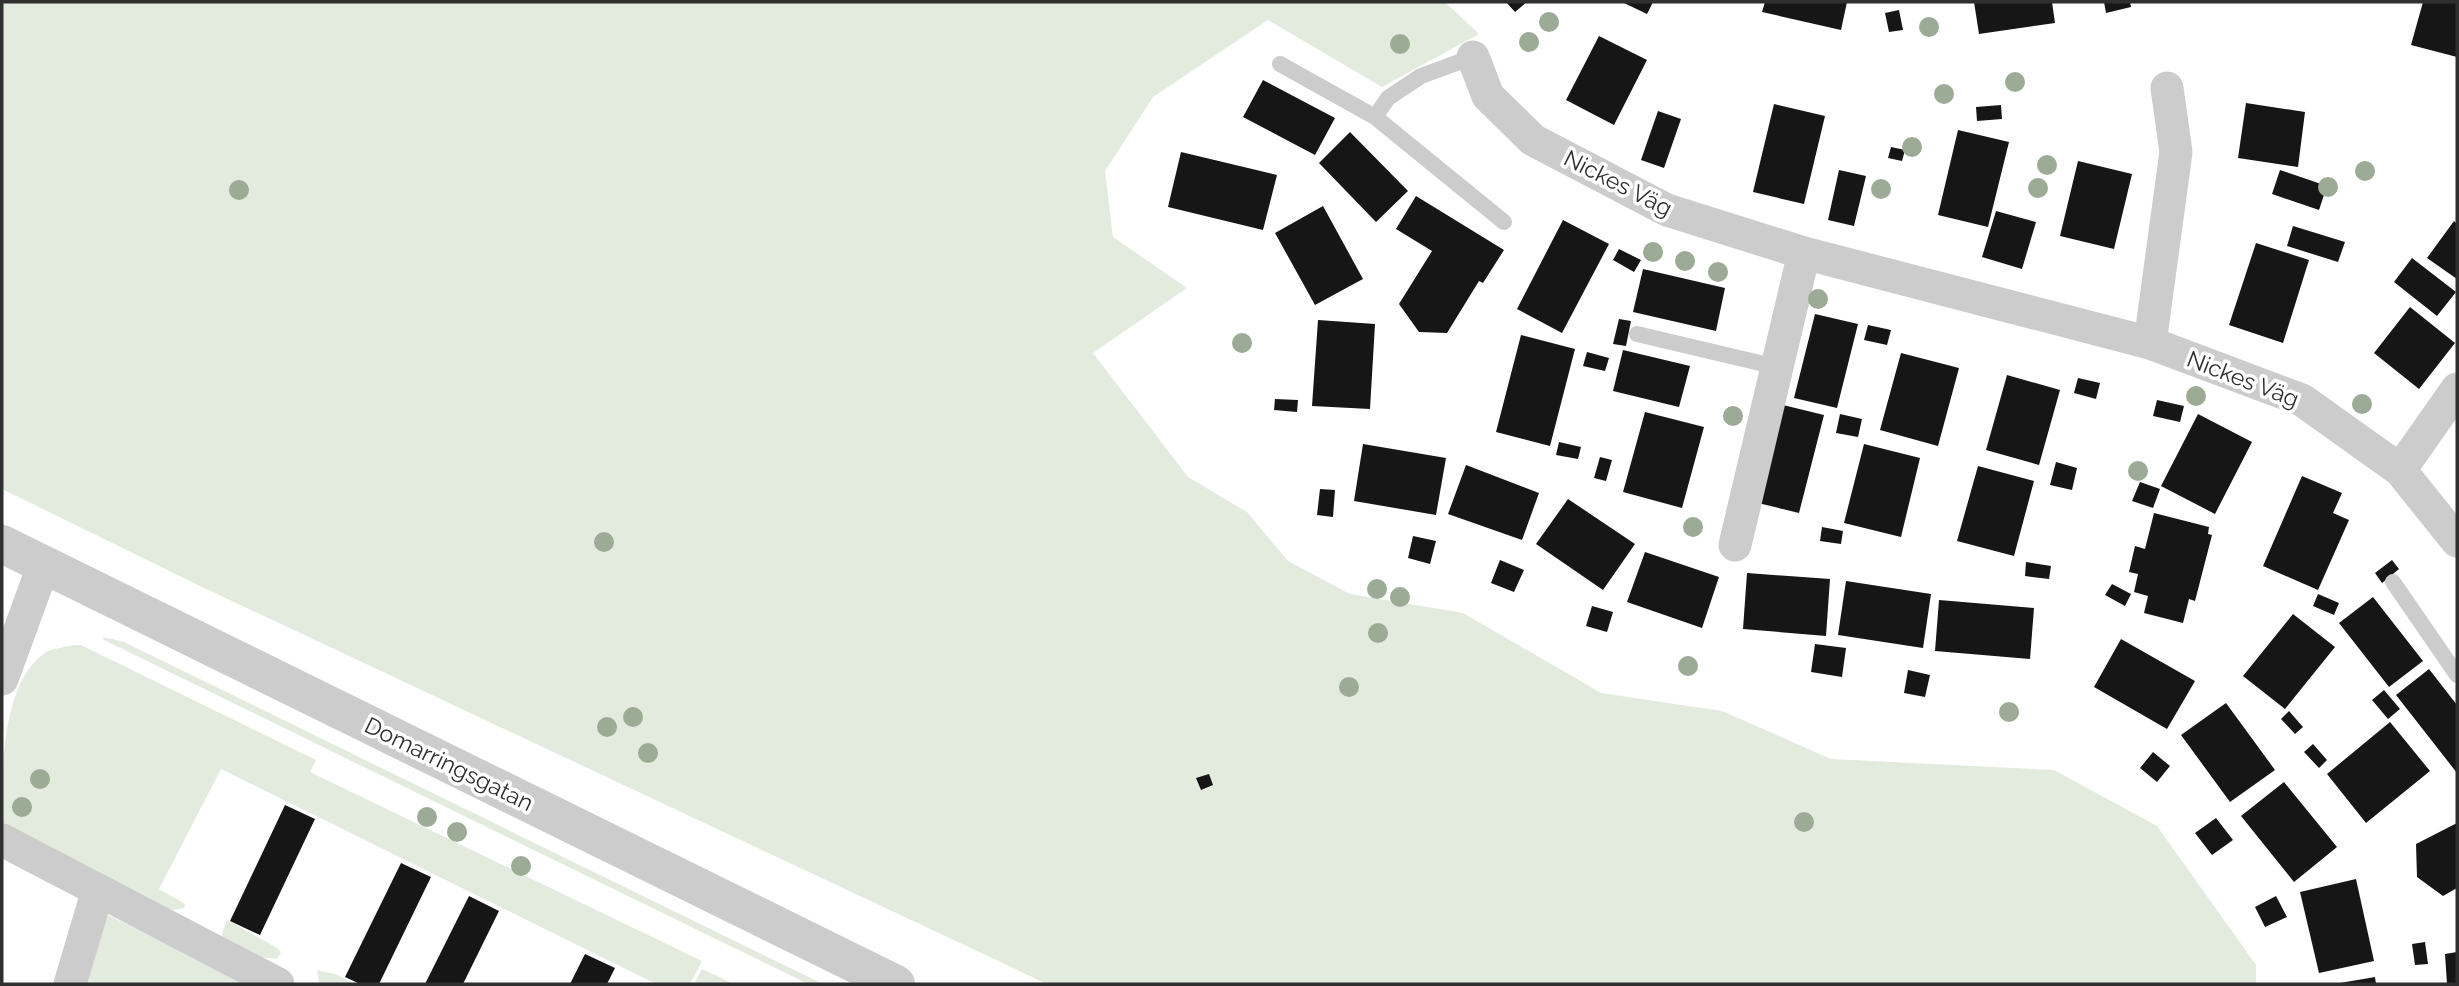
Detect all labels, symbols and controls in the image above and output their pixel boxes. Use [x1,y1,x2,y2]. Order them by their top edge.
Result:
street label: Nickes Väg [1560,144,1677,221]
street label: Nickes Väg [2183,345,2303,412]
street label: Domarringsgatan [361,711,538,816]

